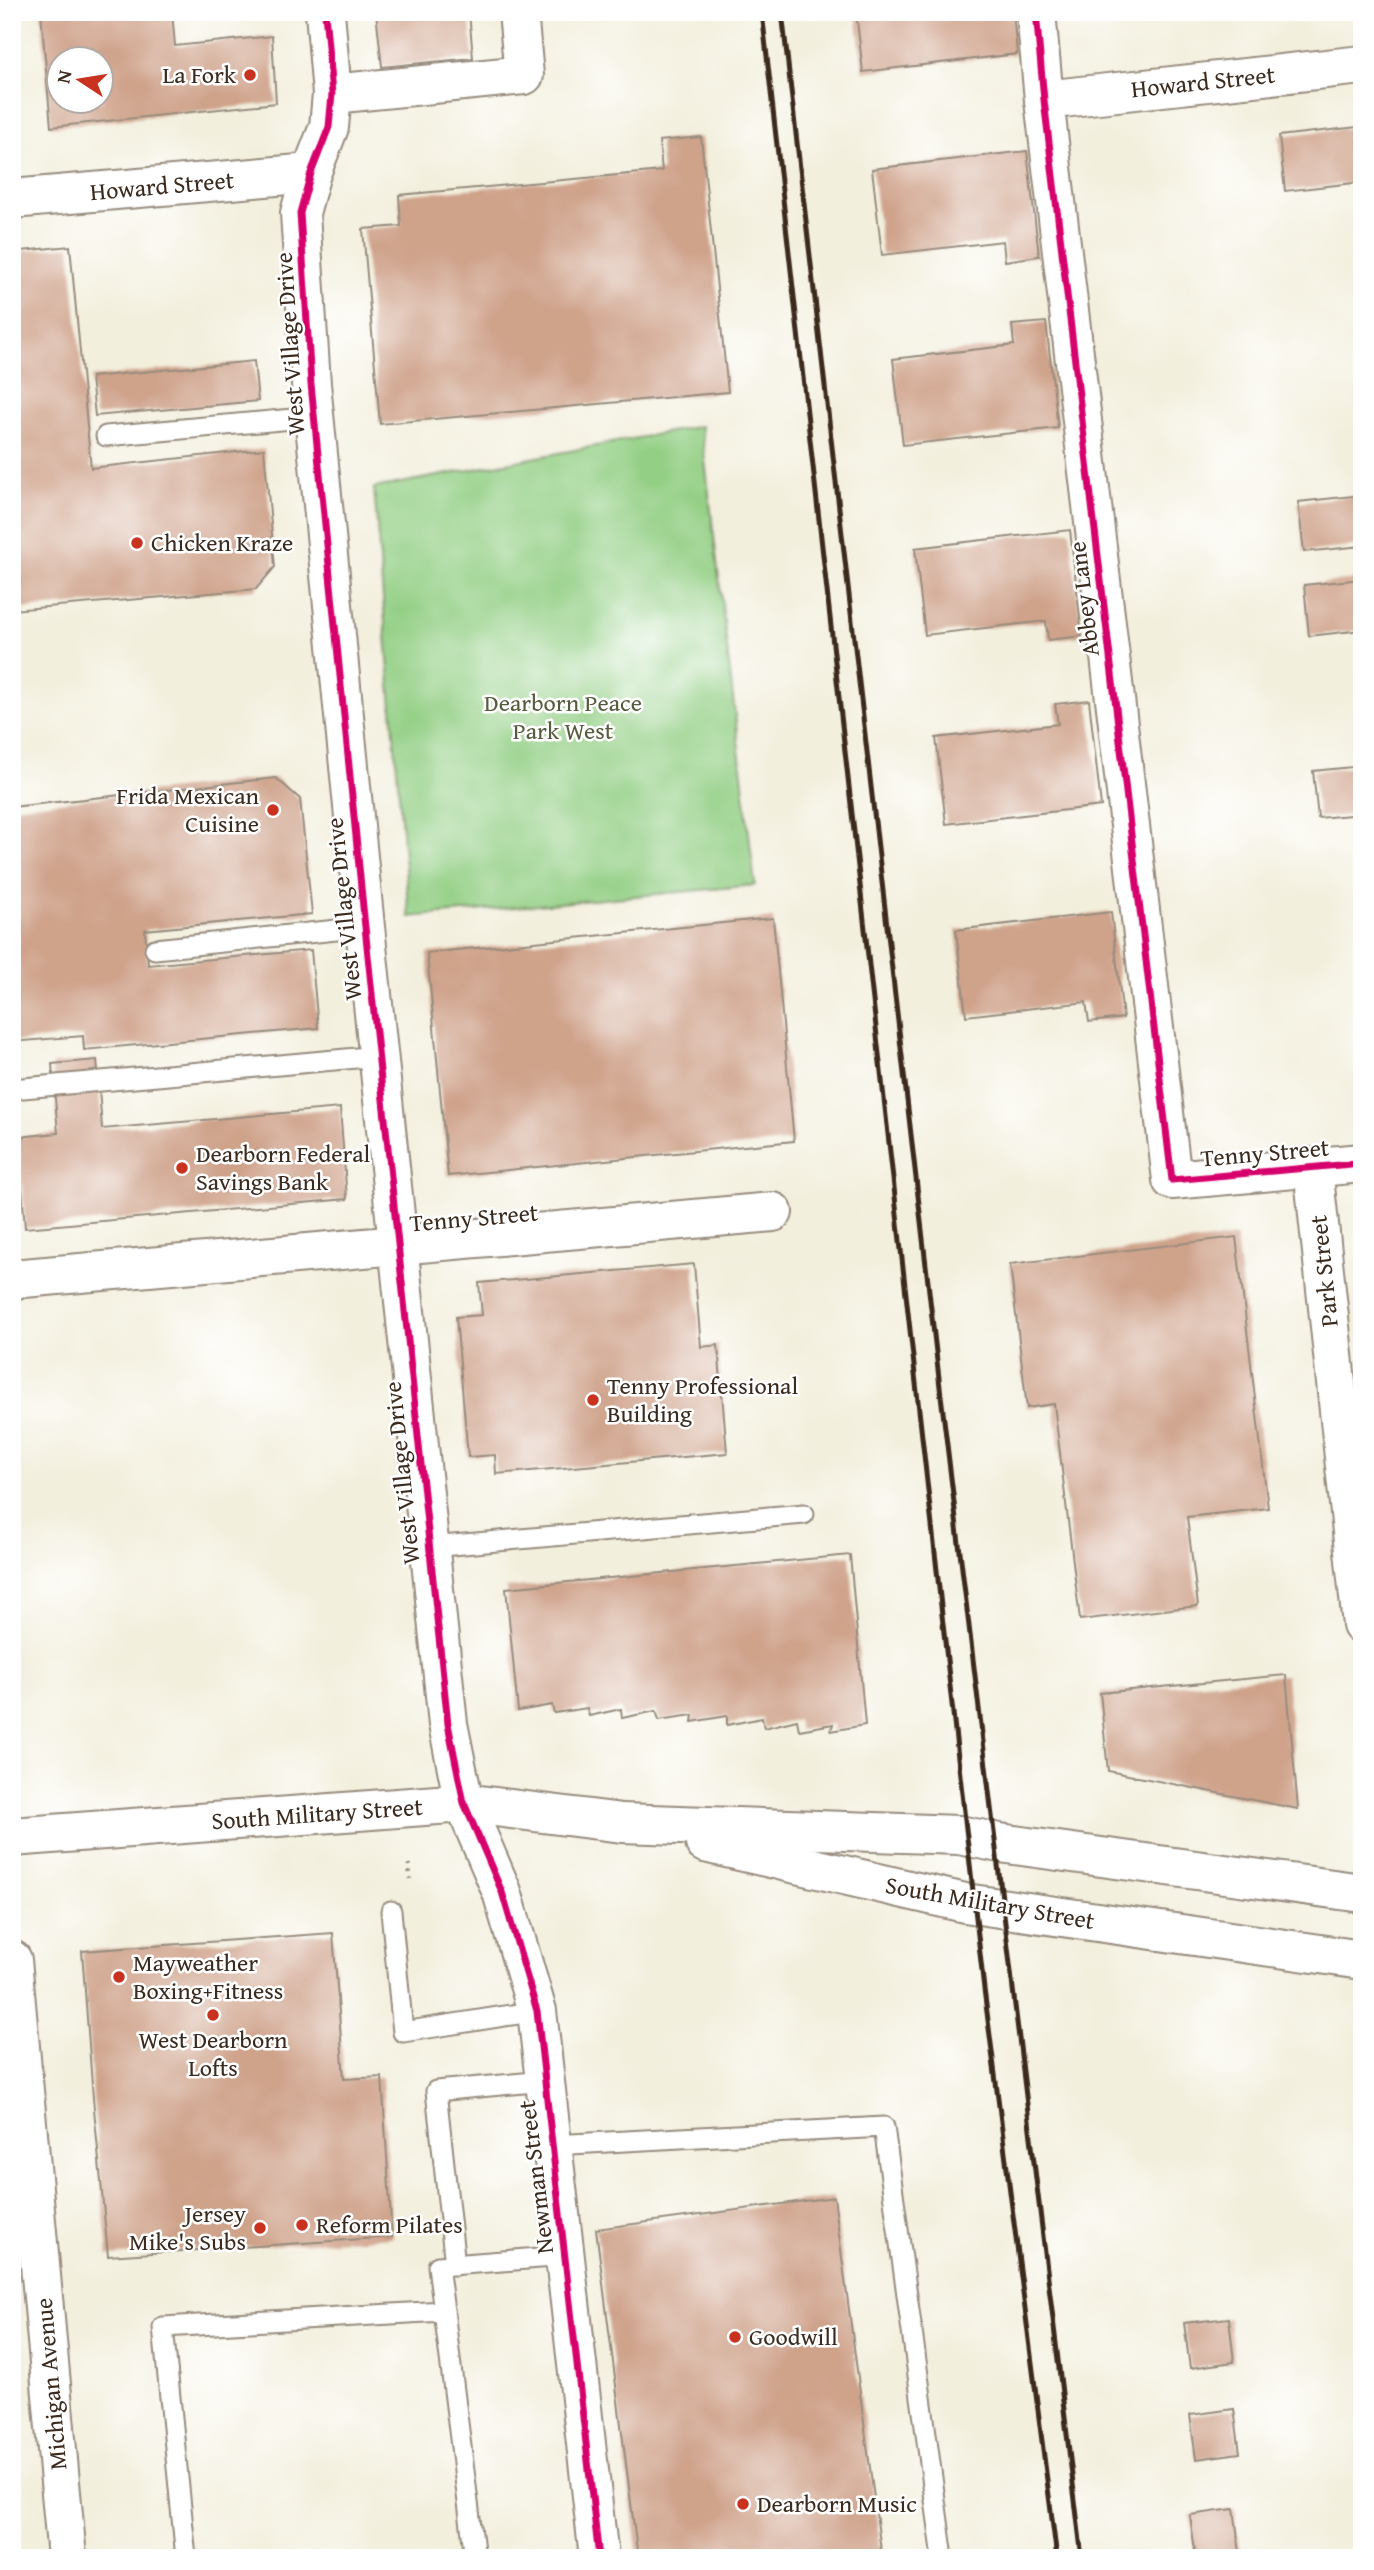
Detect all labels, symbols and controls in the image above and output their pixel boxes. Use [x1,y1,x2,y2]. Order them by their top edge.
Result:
north arrow [46,46,116,116]
place label: La Fork [163,57,237,92]
street label: Howard Street [1129,57,1277,106]
text: N [48,67,78,86]
marker: La Fork [242,67,258,83]
street label: Howard Street [89,162,236,209]
street label: West Village Drive [266,251,313,437]
place label: Chicken Kraze [151,525,293,560]
marker: Chicken Kraze [129,535,145,551]
street label: Abbey Lane [1059,540,1108,659]
park label: Dearborn Peace Park West [484,685,642,748]
place label: Frida Mexican Cuisine [116,778,260,841]
marker: Frida Mexican Cuisine [265,802,281,818]
street label: West Village Drive [317,816,371,1002]
street label: Tenny Street [1199,1129,1331,1176]
place label: Dearborn Federal Savings Bank [196,1136,370,1199]
marker: Dearborn Federal Savings Bank [174,1160,190,1176]
street label: Tenny Street [408,1194,540,1241]
street label: Park Street [1300,1213,1347,1329]
place label: Tenny Professional Building [607,1368,798,1431]
street label: West Village Drive [375,1380,429,1566]
marker: Tenny Professional Building [585,1392,601,1408]
street label: South Military Street [210,1789,424,1838]
street label: South Military Street [883,1867,1098,1938]
place label: Mayweather Boxing+Fitness [133,1945,283,2008]
marker: Mayweather Boxing+Fitness [111,1969,127,1985]
marker: West Dearborn Lofts [205,2007,221,2023]
place label: West Dearborn Lofts [138,2022,288,2085]
street label: Newman Street [509,2098,562,2256]
place label: Jersey Mike's Subs [129,2196,246,2259]
place label: Reform Pilates [316,2207,463,2242]
marker: Reform Pilates [294,2217,310,2233]
marker: Jersey Mike's Subs [252,2220,268,2236]
street label: Michigan Avenue [26,2296,75,2472]
place label: Goodwill [749,2319,838,2354]
marker: Goodwill [727,2329,743,2345]
place label: Dearborn Music [757,2486,917,2521]
marker: Dearborn Music [735,2496,751,2512]

